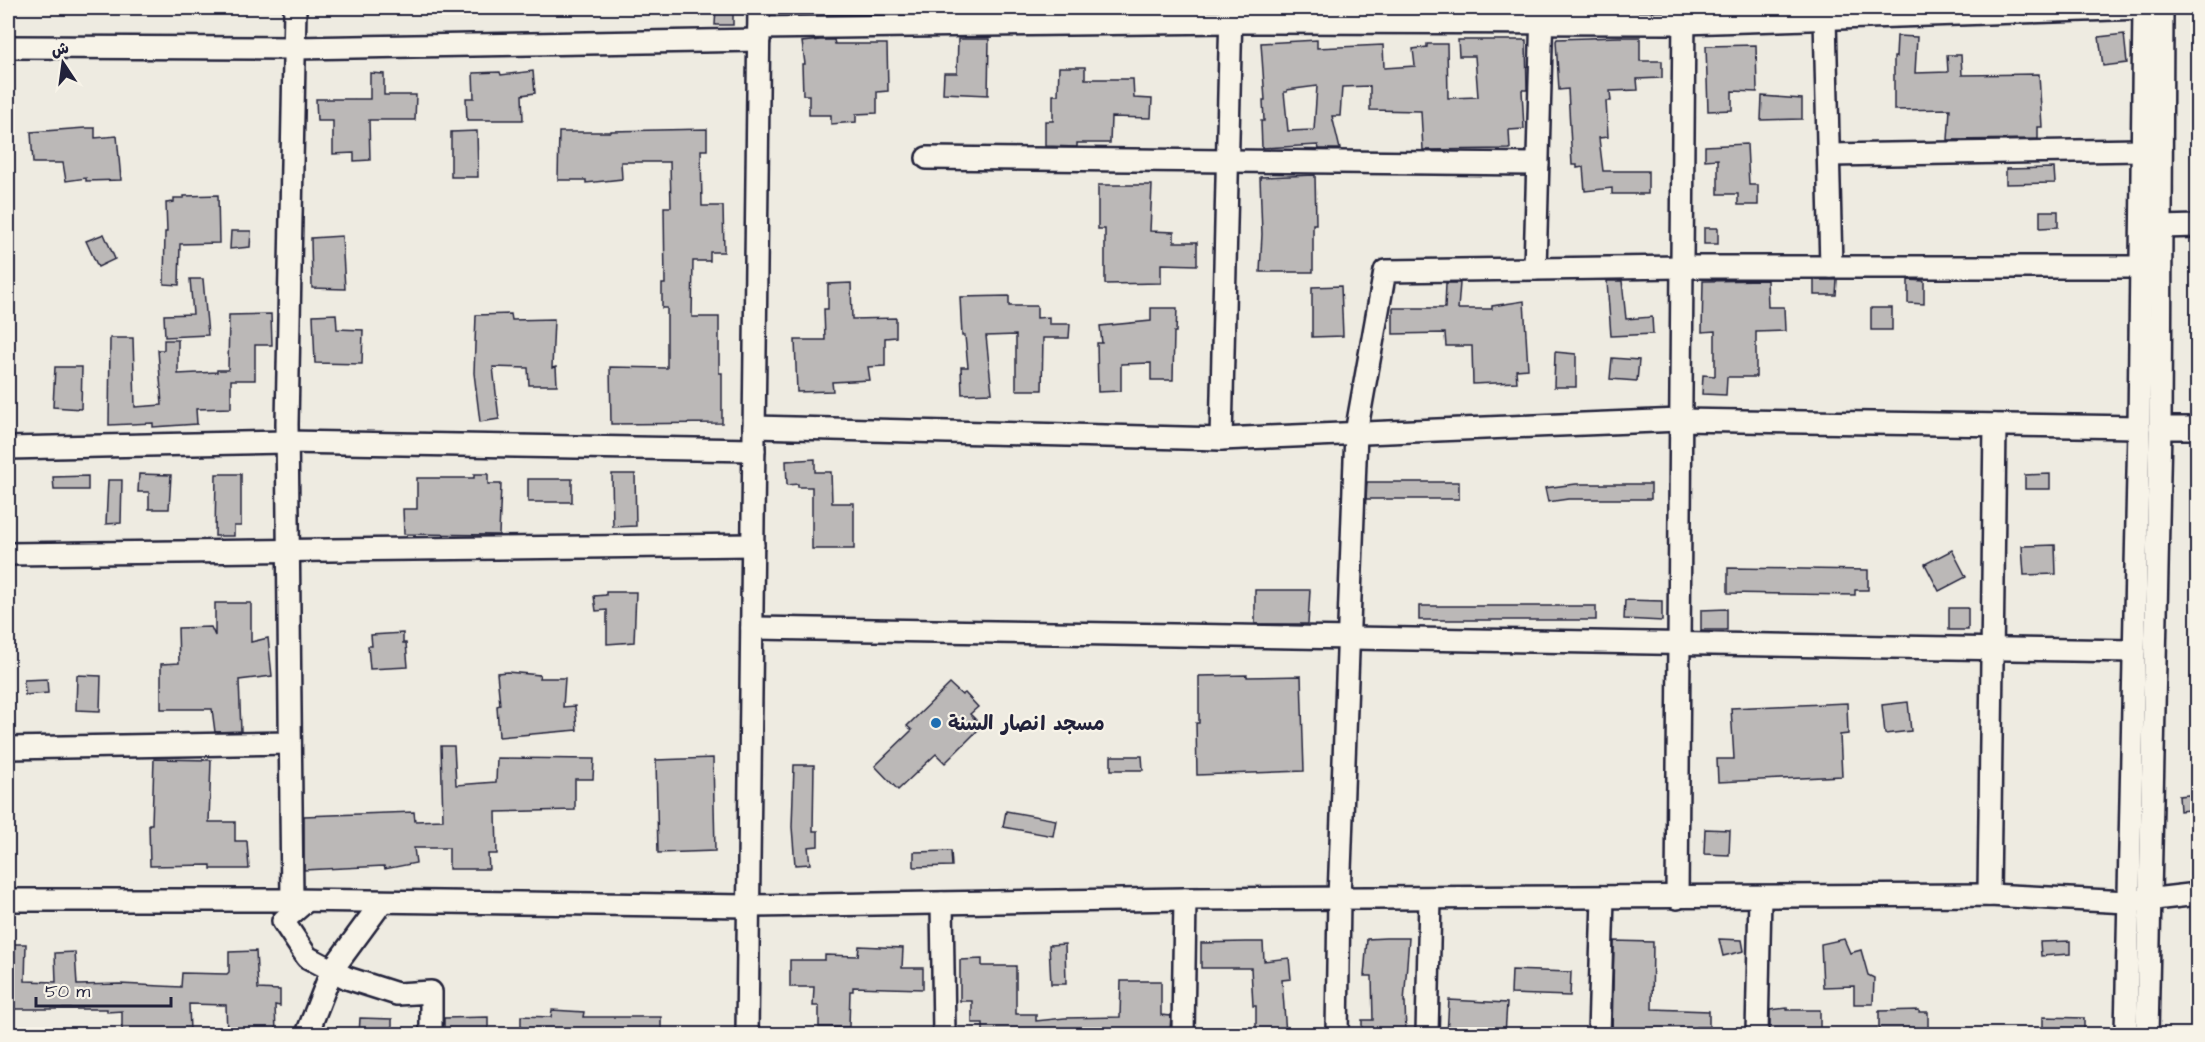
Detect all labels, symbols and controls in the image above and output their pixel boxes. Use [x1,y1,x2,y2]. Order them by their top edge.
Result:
north arrow [33,33,93,93]
text: ش [49,37,71,62]
place label: مسجد انصار السنة [948,710,1105,738]
marker: مسجد انصار السنة [929,716,943,730]
scale bar [36,970,171,1008]
text: 50 m [45,979,90,1004]

